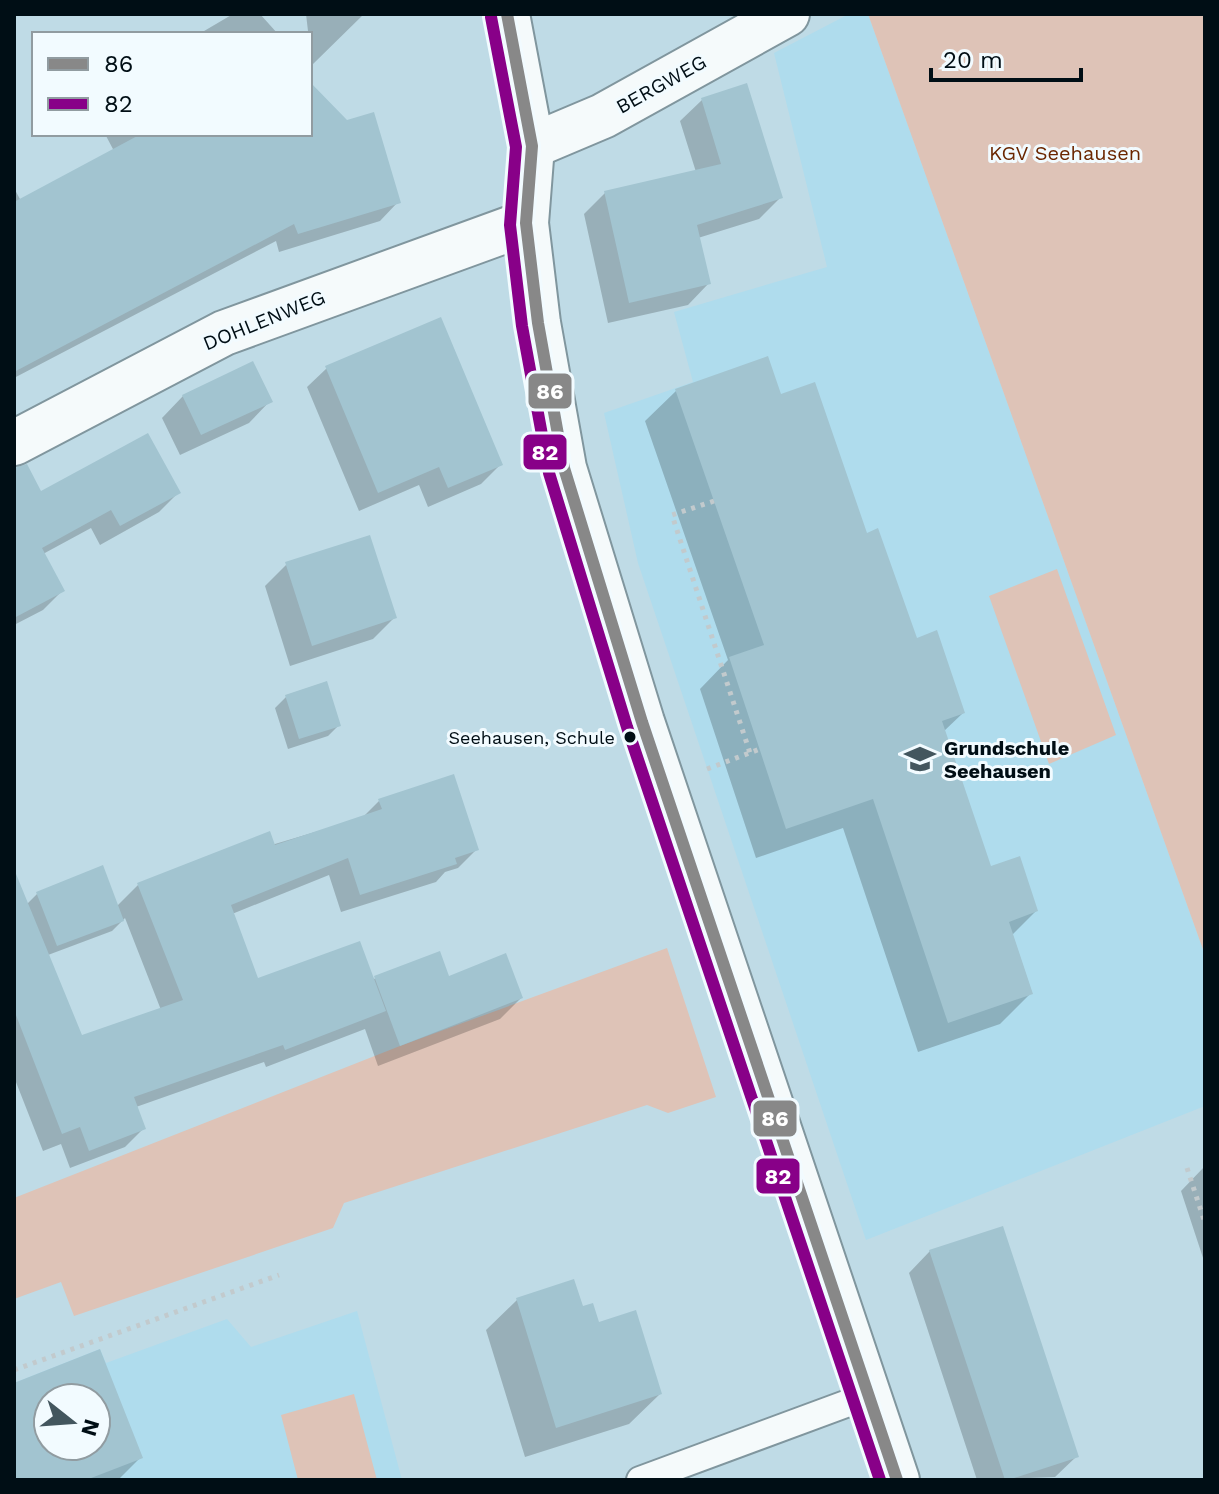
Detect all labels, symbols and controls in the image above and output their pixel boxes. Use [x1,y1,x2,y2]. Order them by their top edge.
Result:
legend [32,32,312,136]
scale bar [931,32,1081,82]
text: 20 m [943,46,1003,74]
street label: BERGWEG [612,49,710,119]
text: 86 [104,50,133,78]
text: 82 [104,90,133,118]
park label: KGV Seehausen [989,141,1141,165]
street label: DOHLENWEG [199,285,329,355]
line badge: 86 [527,372,573,410]
text: 86 [536,379,564,404]
line badge: 82 [522,433,568,471]
text: 82 [532,440,558,465]
place label: Seehausen, Schule [449,727,615,748]
marker: Seehausen, Schule [622,729,638,745]
place label: Grundschule Seehausen [944,736,1069,783]
school or university icon: Grundschule Seehausen [903,742,937,776]
line badge: 86 [752,1099,798,1138]
text: 86 [761,1106,789,1131]
line badge: 82 [755,1157,801,1195]
text: 82 [765,1164,791,1189]
north arrow [32,1382,112,1462]
text: N [76,1416,105,1439]

